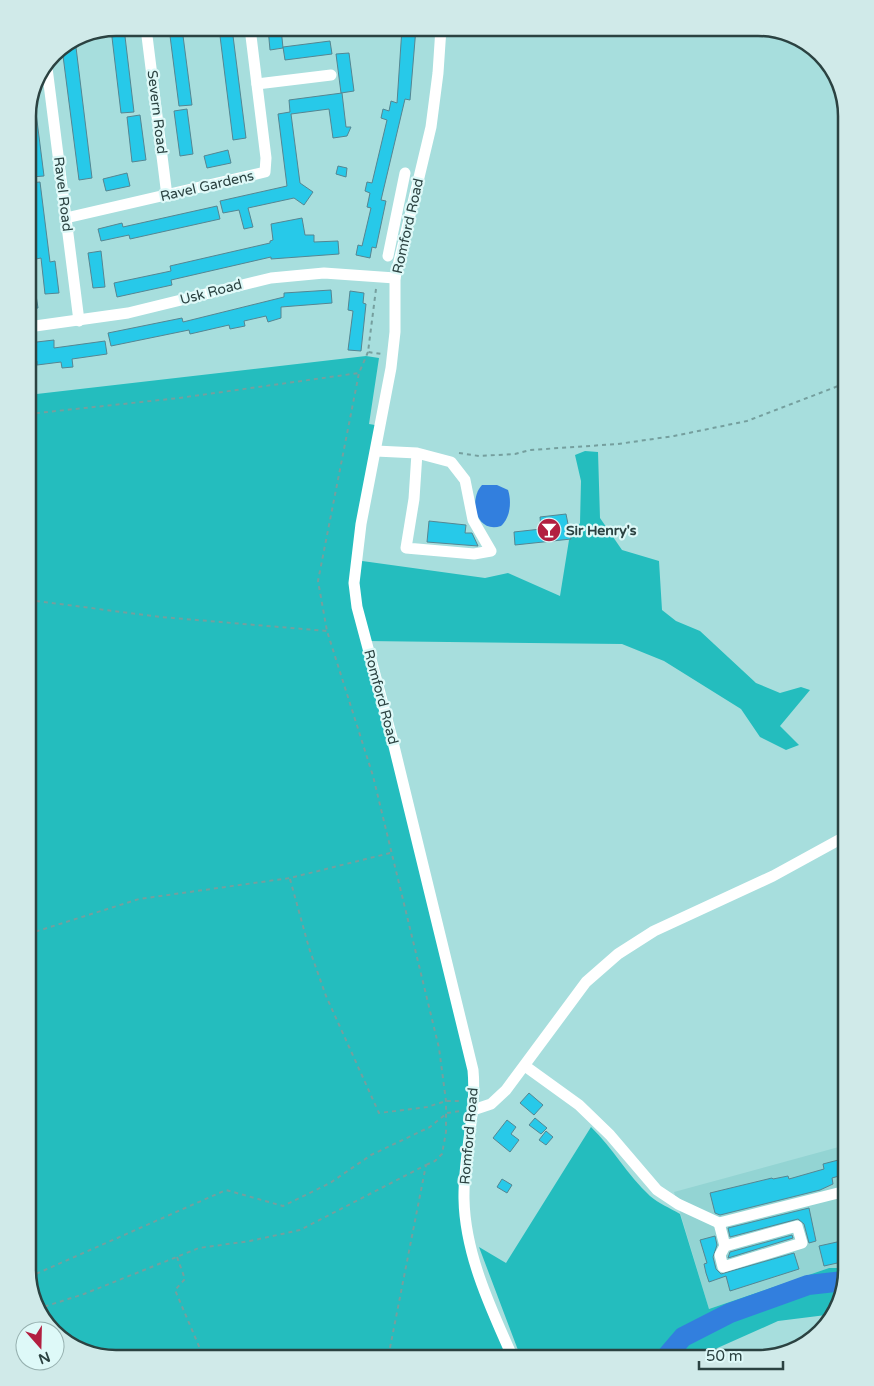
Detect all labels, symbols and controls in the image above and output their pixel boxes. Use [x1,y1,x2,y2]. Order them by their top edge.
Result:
street label: Severn Road [143,69,171,155]
street label: Ravel Road [50,156,76,232]
street label: Ravel Gardens [158,167,256,205]
street label: Romford Road [389,177,427,275]
street label: Usk Road [178,276,244,308]
bar icon: Sir Henry's [536,517,562,543]
place label: Sir Henry's [566,522,637,539]
street label: Romford Road [360,648,402,746]
street label: Romford Road [456,1087,482,1185]
north arrow [15,1321,65,1371]
scale bar [699,1338,783,1370]
text: 50 m [706,1347,743,1365]
text: N [36,1348,52,1368]

